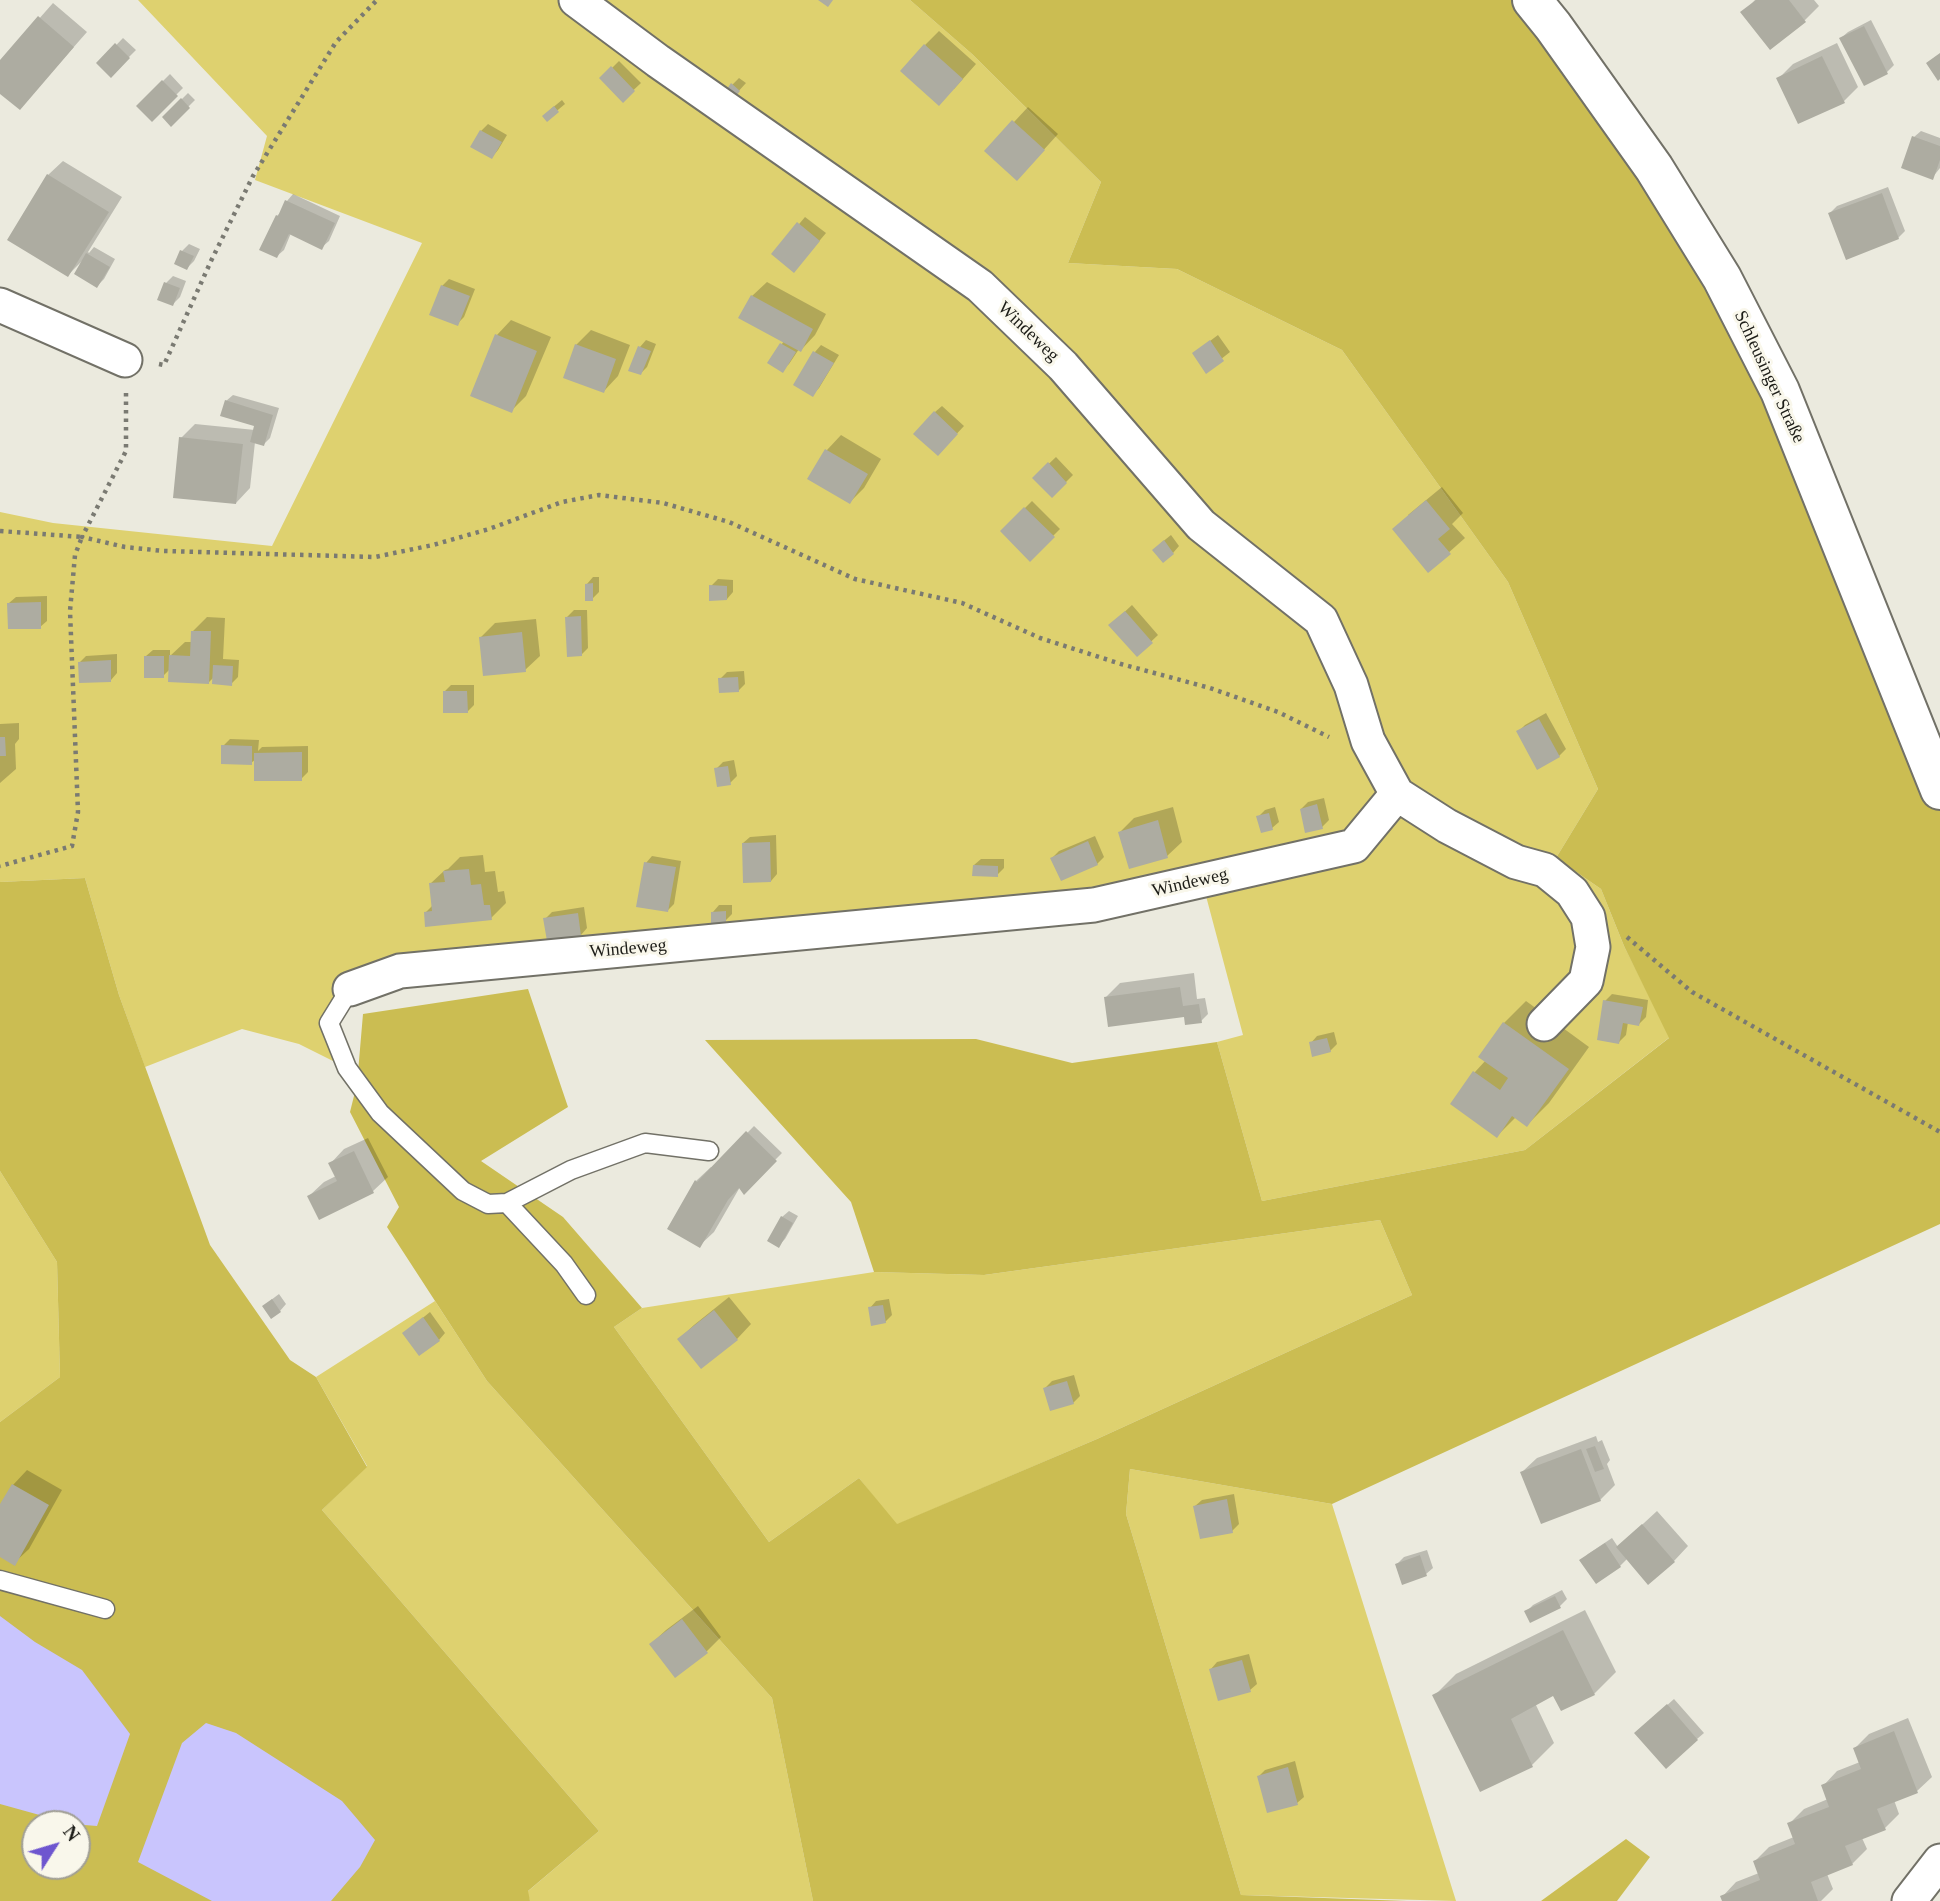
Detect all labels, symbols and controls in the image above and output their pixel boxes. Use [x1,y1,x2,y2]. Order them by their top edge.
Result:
street label: Windeweg [993,297,1063,367]
street label: Schleusinger Straße [1729,307,1809,447]
street label: Windeweg [1150,864,1230,902]
street label: Windeweg [589,935,667,963]
north arrow [21,1810,91,1880]
text: N [59,1821,84,1845]

